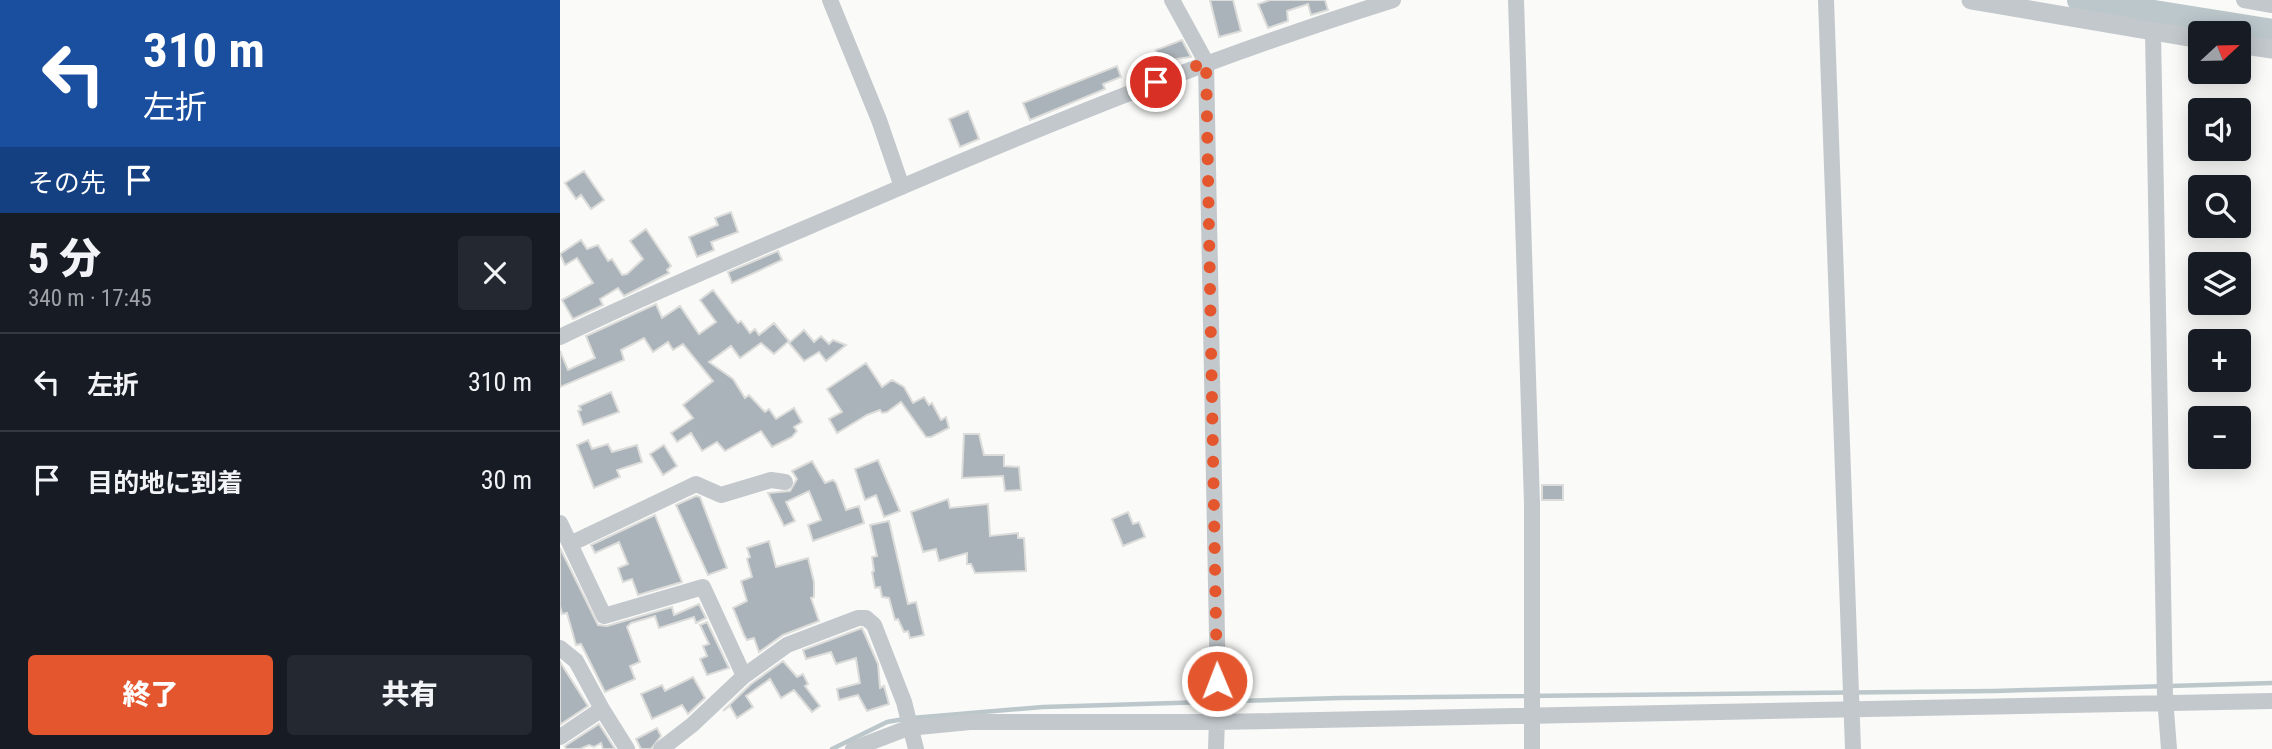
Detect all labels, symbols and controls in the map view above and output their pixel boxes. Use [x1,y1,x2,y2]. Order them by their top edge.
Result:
north arrow [2188,21,2250,84]
map controls [2188,21,2251,469]
text: 310 m [143,22,265,79]
icon: left [28,28,119,119]
pin [1126,52,1186,112]
icon: arrive [1137,63,1175,101]
text: 左折 [143,88,207,126]
button: sound [2188,98,2251,161]
icon: arrive [120,161,158,199]
text: その先 [28,168,106,198]
button: search [2188,175,2251,238]
text: 5 分 [28,234,101,283]
button: close [458,236,532,310]
button: layers [2188,252,2251,315]
text: 340 m · 17:45 [28,285,152,312]
button: + [2188,329,2251,392]
icon: left [28,363,66,401]
text: 310 m [468,367,532,397]
text: 左折 [87,370,139,400]
button: − [2188,406,2251,469]
icon: arrive [28,461,66,499]
text: 30 m [481,465,532,495]
text: 目的地に到着 [87,468,243,498]
position arrow [1180,644,1254,718]
button: 終了 [28,655,273,735]
button: 共有 [287,655,532,735]

